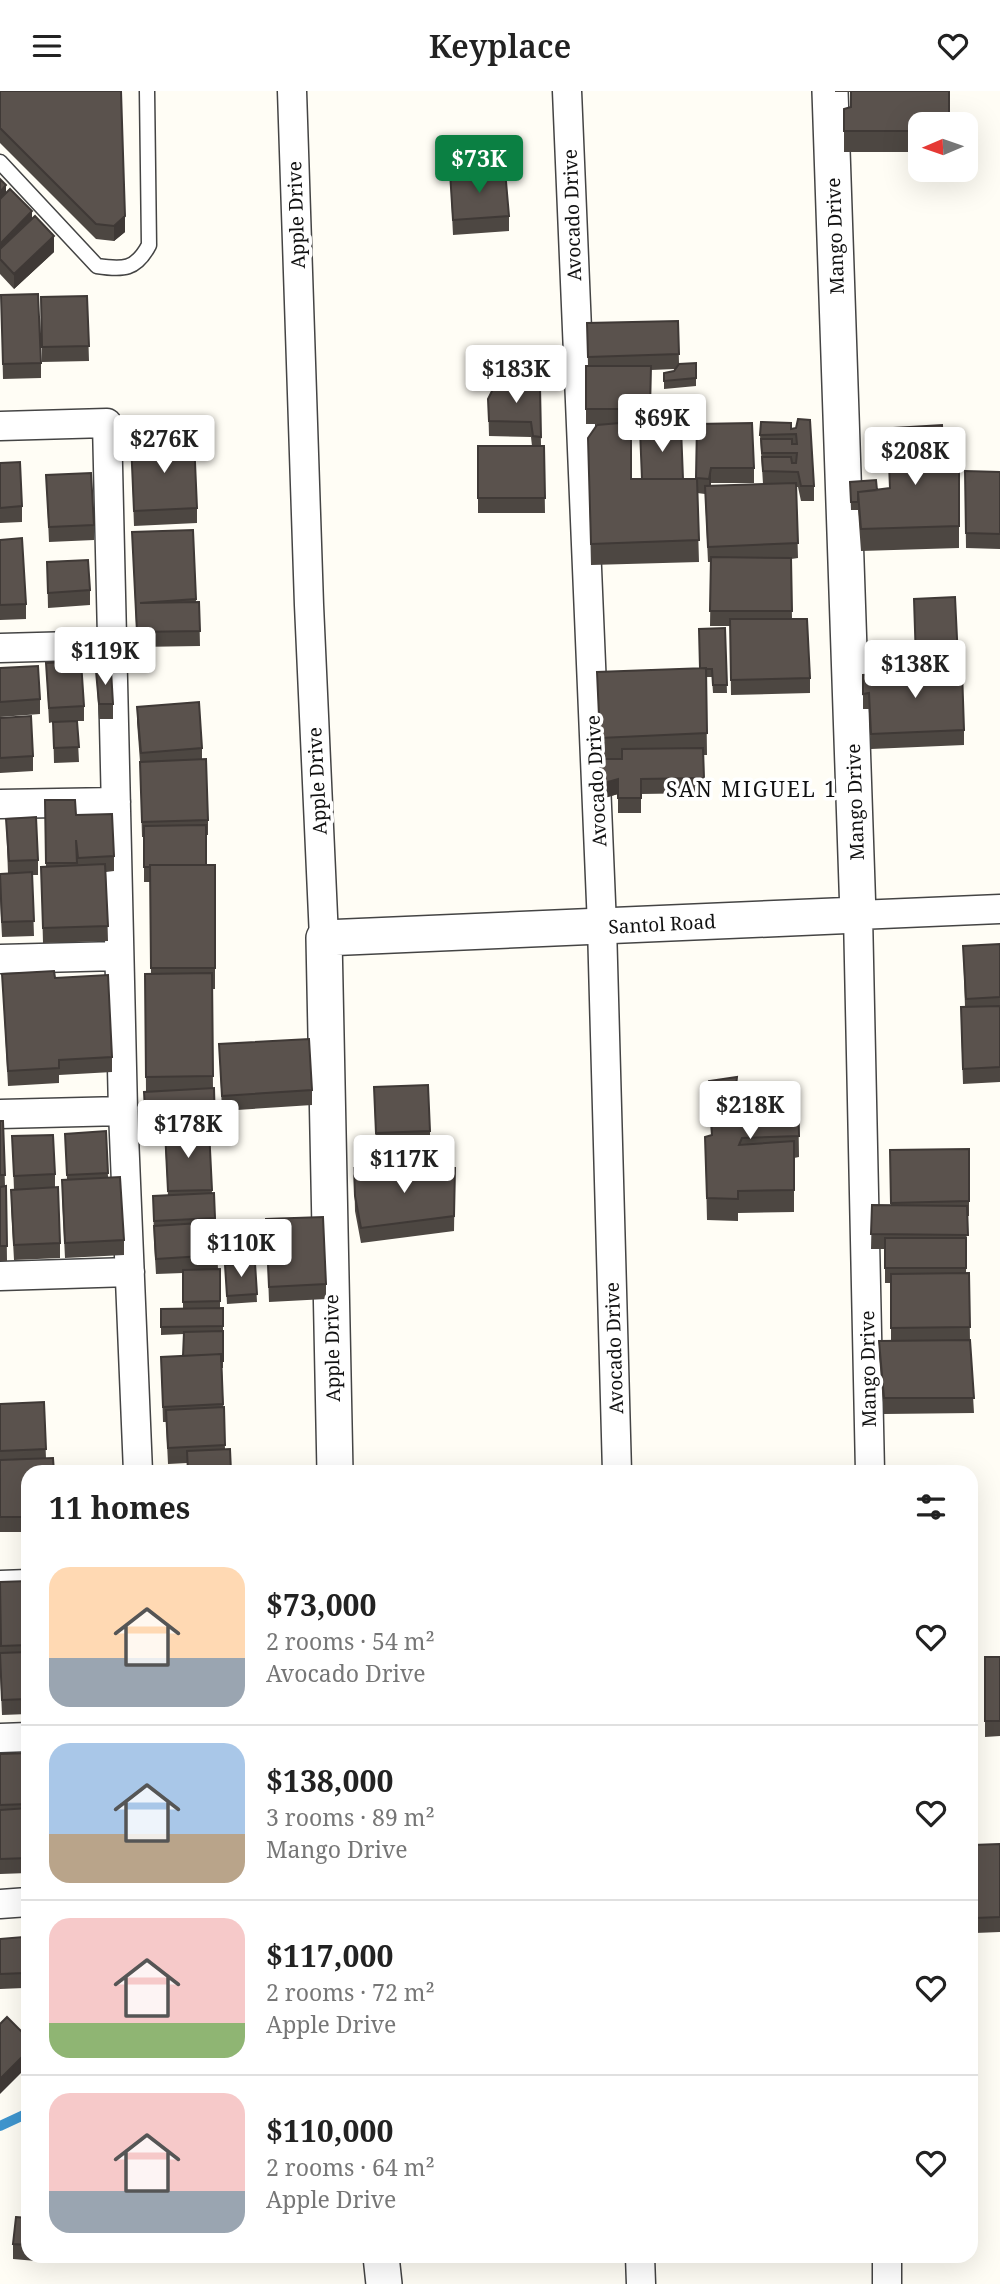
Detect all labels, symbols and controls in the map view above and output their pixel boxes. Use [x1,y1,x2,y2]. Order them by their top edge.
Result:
text: Keyplace [429,24,571,67]
icon: menu [28,27,66,65]
icon: heart [934,27,972,65]
north arrow [908,112,978,182]
map controls [908,112,978,182]
pin: $73K [438,135,520,195]
text: $73K [451,142,507,174]
street label: Avocado Drive [557,149,587,281]
street label: Apple Drive [281,161,311,269]
street label: Mango Drive [820,177,850,295]
pin: $183K [467,345,565,405]
text: $183K [482,352,550,384]
pin: $69K [621,395,703,454]
text: $69K [634,401,690,433]
pin: $276K [115,415,213,475]
text: $276K [130,422,198,454]
pin: $208K [866,427,964,487]
text: $208K [881,434,949,466]
pin: $119K [56,627,154,687]
text: $119K [71,634,139,666]
pin: $138K [866,641,964,700]
text: $138K [881,647,949,679]
street label: Avocado Drive [580,714,612,848]
street label: Apple Drive [301,727,333,835]
street label: Mango Drive [840,743,870,861]
district label: SAN MIGUEL 1 [666,775,838,803]
street label: Santol Road [608,908,717,940]
pin: $218K [701,1081,799,1141]
text: $218K [716,1088,784,1120]
pin: $178K [139,1101,237,1160]
text: $178K [154,1107,222,1139]
pin: $117K [355,1135,453,1195]
text: $117K [370,1142,438,1174]
pin: $110K [192,1219,290,1279]
text: $110K [207,1226,275,1258]
street label: Avocado Drive [599,1282,629,1414]
street label: Apple Drive [318,1294,346,1402]
street label: Mango Drive [854,1310,882,1428]
text: 11 homes [49,1487,190,1528]
icon: filters [912,1488,950,1526]
text: $73,000 [266,1584,377,1625]
icon: home [105,1595,189,1679]
icon: heart [912,1618,950,1656]
text: 2 rooms · 54 m² [266,1625,435,1657]
text: Avocado Drive [266,1657,426,1689]
text: $138,000 [266,1760,393,1801]
icon: home [105,1771,189,1855]
icon: heart [912,1794,950,1832]
text: 3 rooms · 89 m² [266,1801,435,1833]
text: Mango Drive [266,1833,408,1865]
text: $117,000 [266,1935,393,1976]
icon: home [105,1946,189,2030]
icon: heart [912,1969,950,2007]
text: 2 rooms · 72 m² [266,1976,435,2008]
text: Apple Drive [266,2008,396,2040]
text: $110,000 [266,2110,393,2151]
icon: home [105,2121,189,2205]
icon: heart [912,2144,950,2182]
text: 2 rooms · 64 m² [266,2151,435,2183]
text: Apple Drive [266,2183,396,2215]

